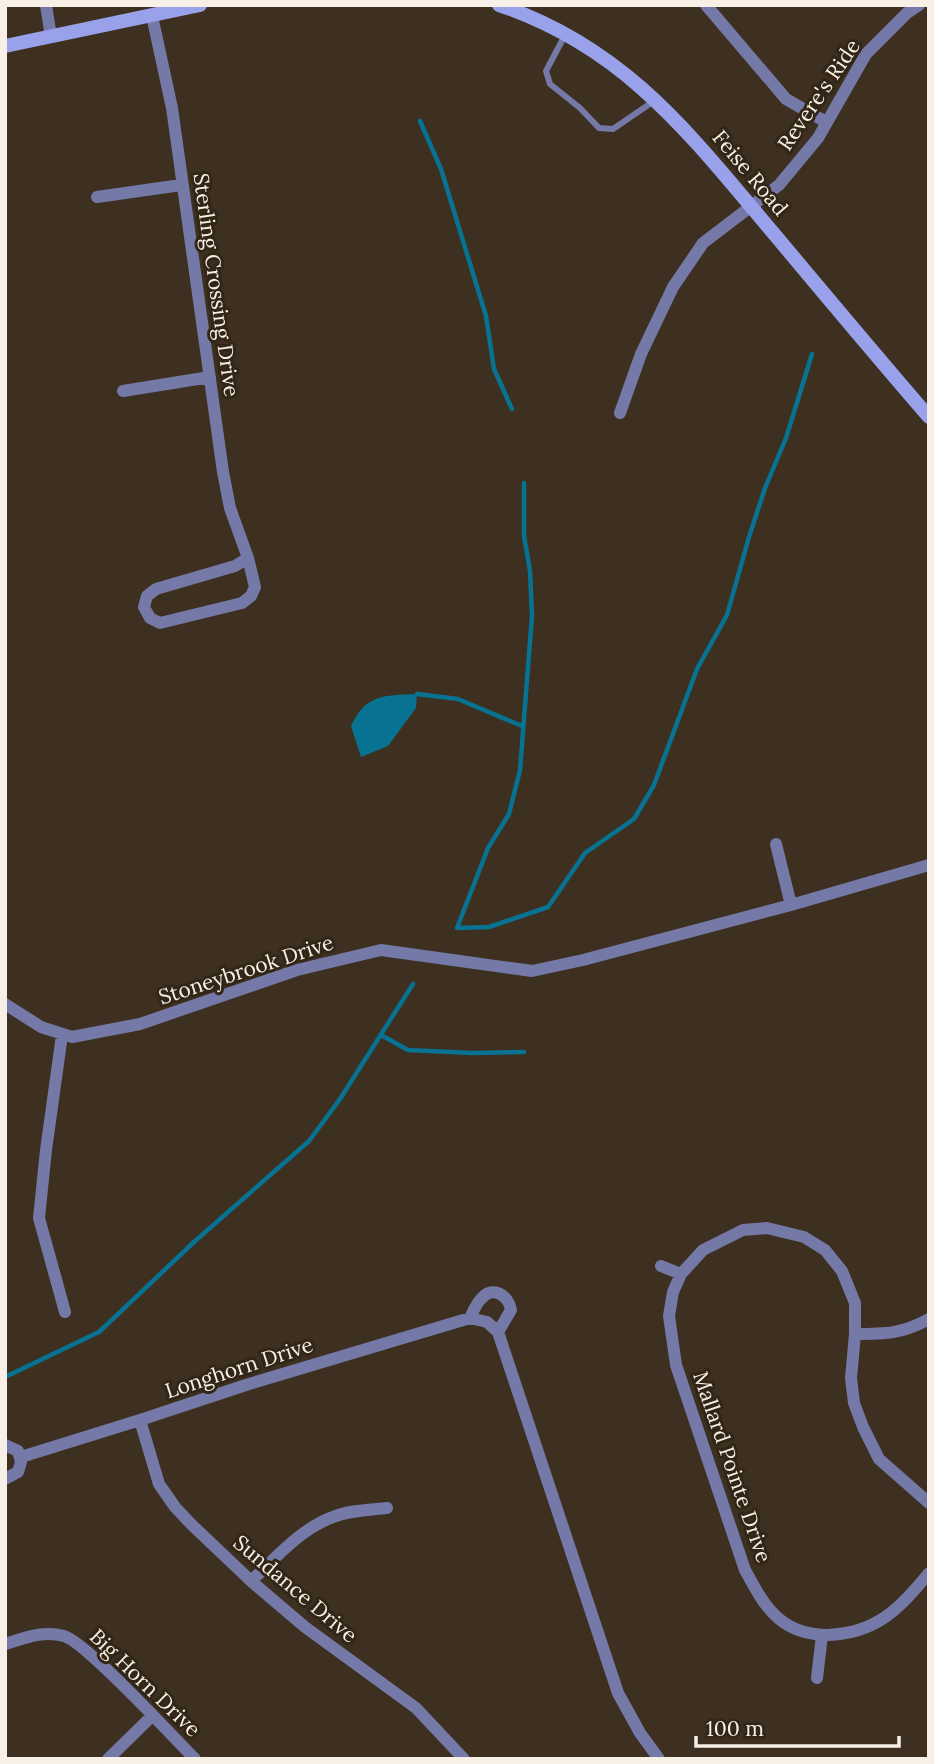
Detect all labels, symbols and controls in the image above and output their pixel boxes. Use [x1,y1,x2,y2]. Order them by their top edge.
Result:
street label: Revere's Ride [771,34,866,156]
street label: Feise Road [707,124,794,221]
street label: Sterling Crossing Drive [187,171,246,398]
street label: Stoneybrook Drive [155,929,337,1011]
street label: Longhorn Drive [161,1331,316,1404]
street label: Mallard Pointe Drive [687,1368,778,1566]
street label: Sundance Drive [228,1529,363,1648]
street label: Big Horn Drive [84,1623,207,1742]
scale bar [696,1704,899,1748]
text: 100 m [706,1715,764,1742]

